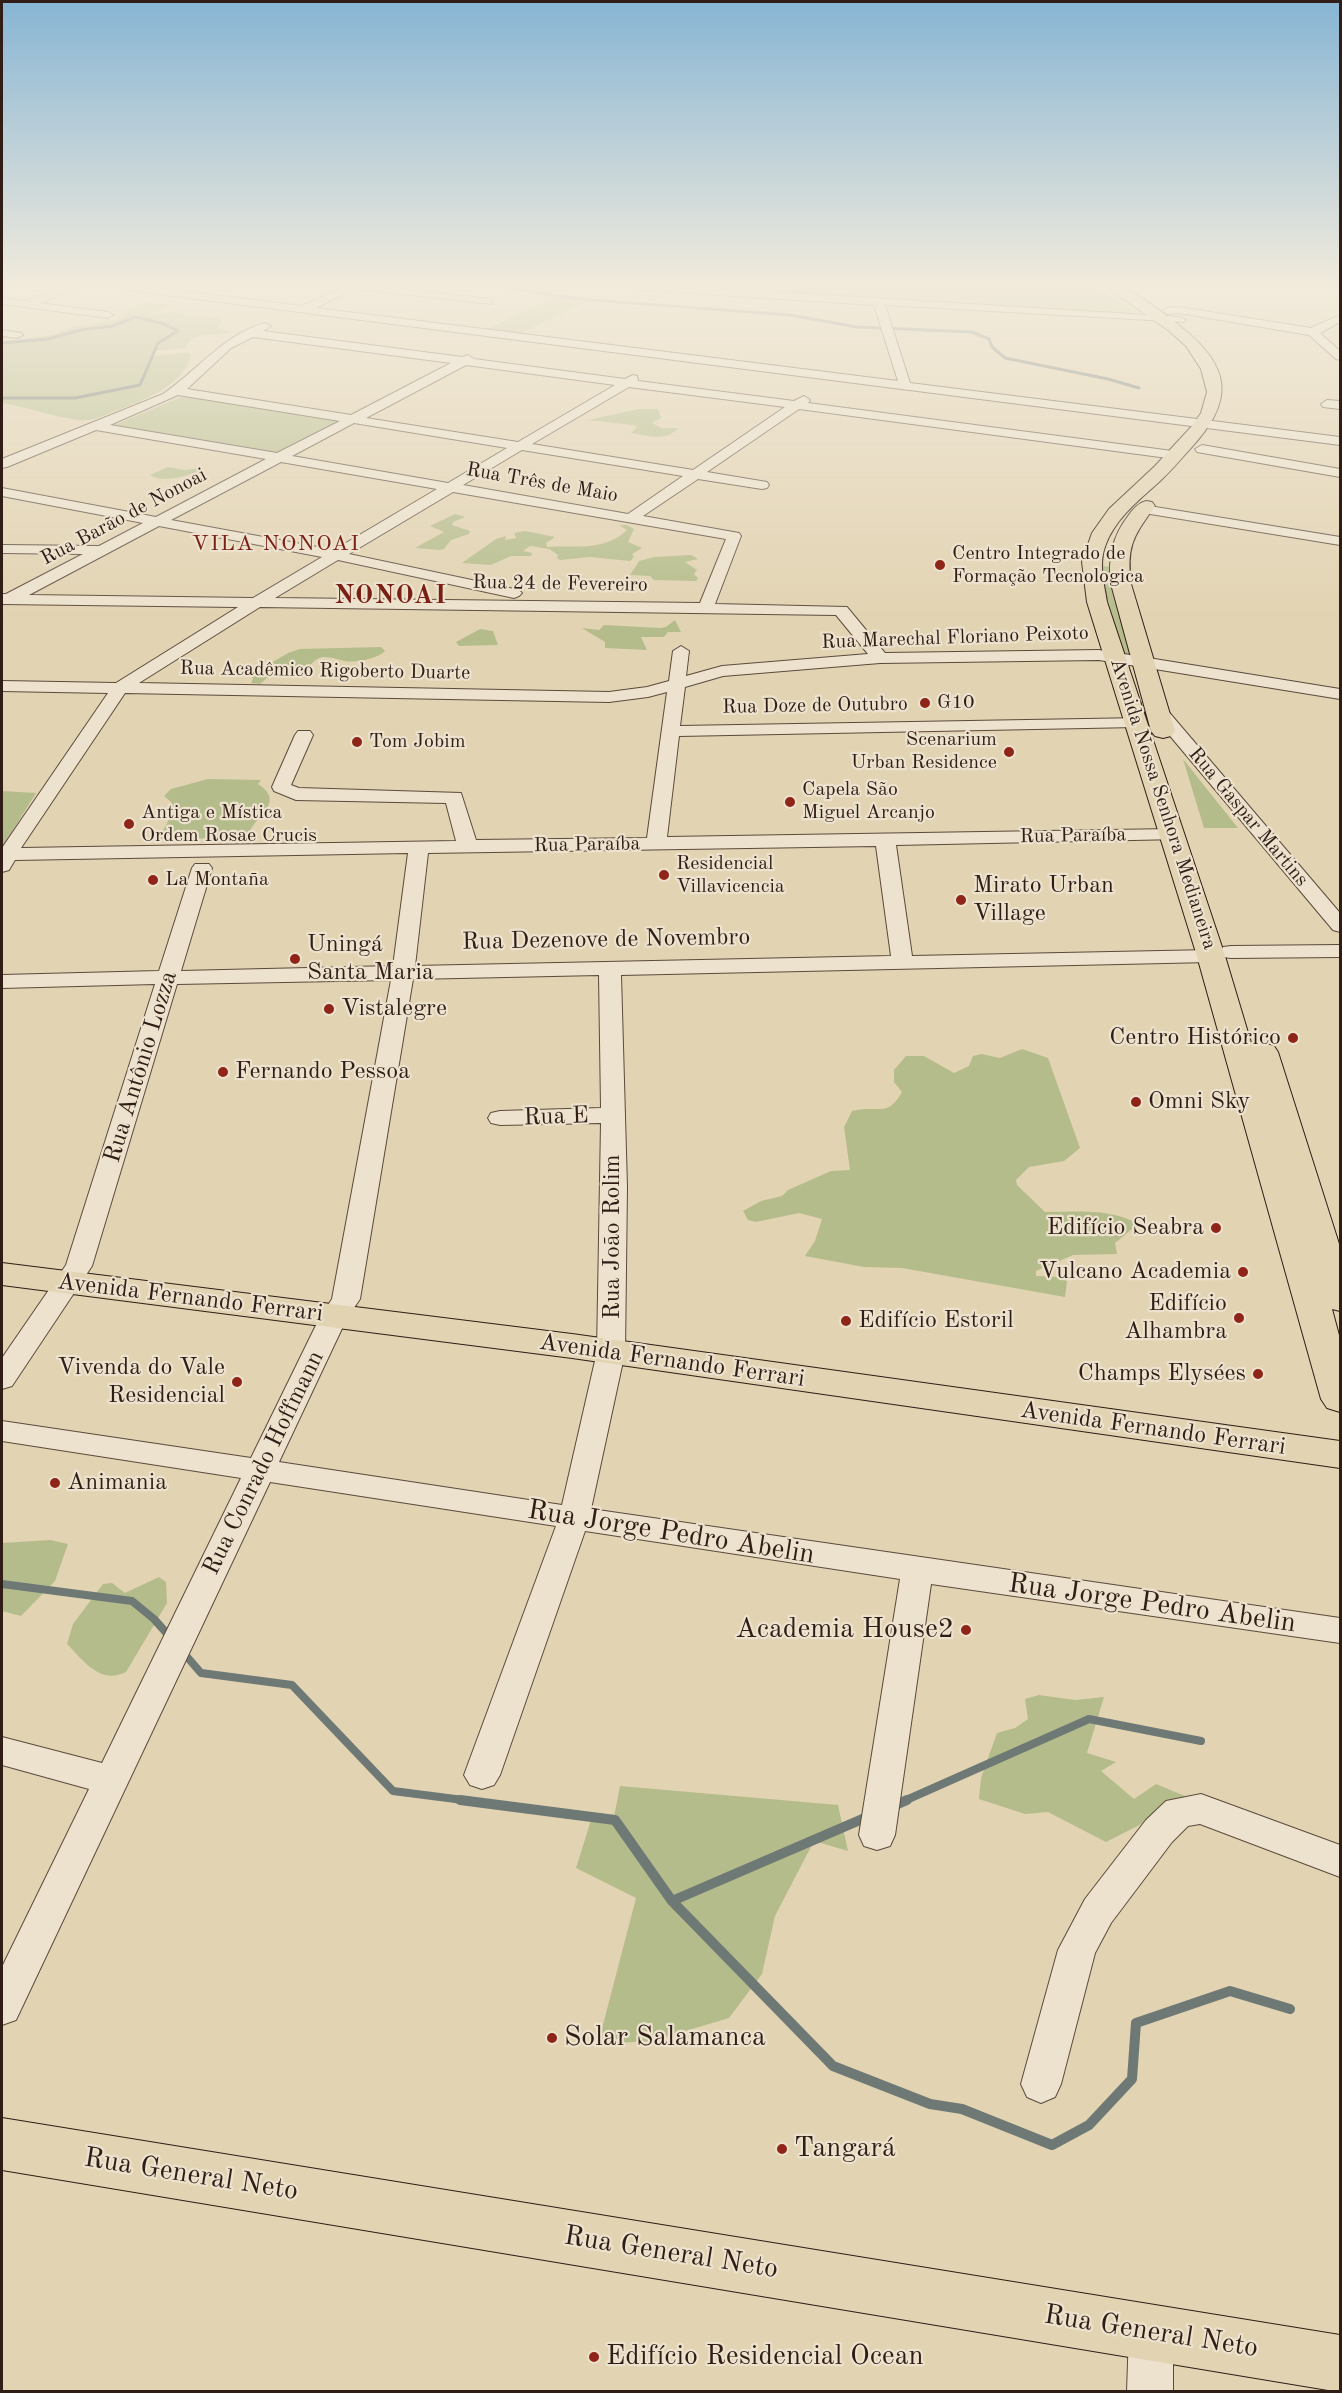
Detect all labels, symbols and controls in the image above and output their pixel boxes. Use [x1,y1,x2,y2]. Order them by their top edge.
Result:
street label: Rua Três de Maio [464,458,620,508]
street label: Rua Barão de Nonoai [37,463,211,571]
district label: VILA NONOAI [192,531,360,557]
place label: Centro Integrado de Formação Tecnologica [952,542,1144,589]
marker: Centro Integrado de Formação Tecnologica [933,558,947,572]
street label: Rua 24 de Fevereiro [472,570,648,598]
district label: NONOAI [334,580,448,612]
street label: Rua Marechal Floriano Peixoto [821,621,1089,655]
street label: Avenida Nossa Senhora Medianeira [1104,655,1222,953]
street label: Rua Acadêmico Rigoberto Duarte [179,656,471,686]
place label: G10 [937,691,975,715]
street label: Rua Doze de Outubro [722,692,908,720]
marker: G10 [918,696,932,710]
place label: Scenarium Urban Residence [851,728,997,775]
place label: Tom Jobim [369,730,466,754]
marker: Tom Jobim [350,735,364,749]
street label: Rua Gaspar Martins [1183,743,1313,891]
marker: Scenarium Urban Residence [1002,745,1016,759]
place label: Capela São Miguel Arcanjo [802,778,935,825]
marker: Capela São Miguel Arcanjo [783,795,797,809]
place label: Antiga e Mística Ordem Rosae Crucis [141,801,317,848]
marker: Antiga e Mística Ordem Rosae Crucis [122,817,136,831]
street label: Rua Paraíba [1019,823,1127,849]
street label: Rua Paraíba [533,832,641,858]
place label: Residencial Villavicencia [676,852,785,899]
place label: La Montaña [165,868,269,892]
marker: Residencial Villavicencia [657,868,671,882]
place label: Mirato Urban Village [973,872,1114,928]
marker: La Montaña [146,873,160,887]
marker: Mirato Urban Village [954,893,968,907]
street label: Rua Dezenove de Novembro [462,923,750,957]
place label: Uningá Santa Maria [307,931,434,987]
marker: Uningá Santa Maria [288,952,302,966]
street label: Rua Antônio Lozza [98,968,184,1166]
place label: Vistalegre [341,995,447,1023]
marker: Vistalegre [322,1002,336,1016]
place label: Centro Histórico [1109,1024,1281,1052]
marker: Centro Histórico [1286,1031,1300,1045]
place label: Fernando Pessoa [235,1058,410,1086]
marker: Fernando Pessoa [216,1065,230,1079]
place label: Omni Sky [1148,1088,1250,1116]
marker: Omni Sky [1129,1095,1143,1109]
street label: Rua E [523,1101,589,1133]
street label: Rua João Rolim [599,1154,627,1320]
place label: Edifício Seabra [1047,1214,1204,1242]
marker: Edifício Seabra [1209,1221,1223,1235]
place label: Vulcano Academia [1039,1258,1231,1286]
marker: Vulcano Academia [1236,1265,1250,1279]
street label: Avenida Fernando Ferrari [55,1267,325,1329]
place label: Edifício Alhambra [1124,1290,1227,1346]
place label: Edifício Estoril [858,1307,1014,1335]
marker: Edifício Alhambra [1232,1311,1246,1325]
marker: Edifício Estoril [839,1314,853,1328]
street label: Avenida Fernando Ferrari [537,1328,807,1394]
street label: Rua Conrado Hoffmann [197,1346,331,1580]
place label: Vivenda do Vale Residencial [57,1354,225,1410]
place label: Champs Elysées [1078,1360,1246,1388]
marker: Champs Elysées [1251,1367,1265,1381]
marker: Vivenda do Vale Residencial [230,1375,244,1389]
street label: Avenida Fernando Ferrari [1018,1396,1288,1462]
place label: Animania [67,1469,167,1497]
marker: Animania [48,1476,62,1490]
street label: Rua Jorge Pedro Abelin [525,1494,817,1572]
street label: Rua Jorge Pedro Abelin [1006,1567,1298,1641]
place label: Academia House2 [735,1613,954,1647]
marker: Academia House2 [959,1623,973,1637]
place label: Solar Salamanca [564,2021,766,2055]
marker: Solar Salamanca [545,2031,559,2045]
place label: Tangará [794,2132,896,2166]
street label: Rua General Neto [81,2141,301,2209]
marker: Tangará [775,2142,789,2156]
street label: Rua General Neto [561,2219,781,2287]
street label: Rua General Neto [1041,2298,1261,2366]
place label: Edifício Residencial Ocean [606,2340,924,2374]
marker: Edifício Residencial Ocean [587,2350,601,2364]

